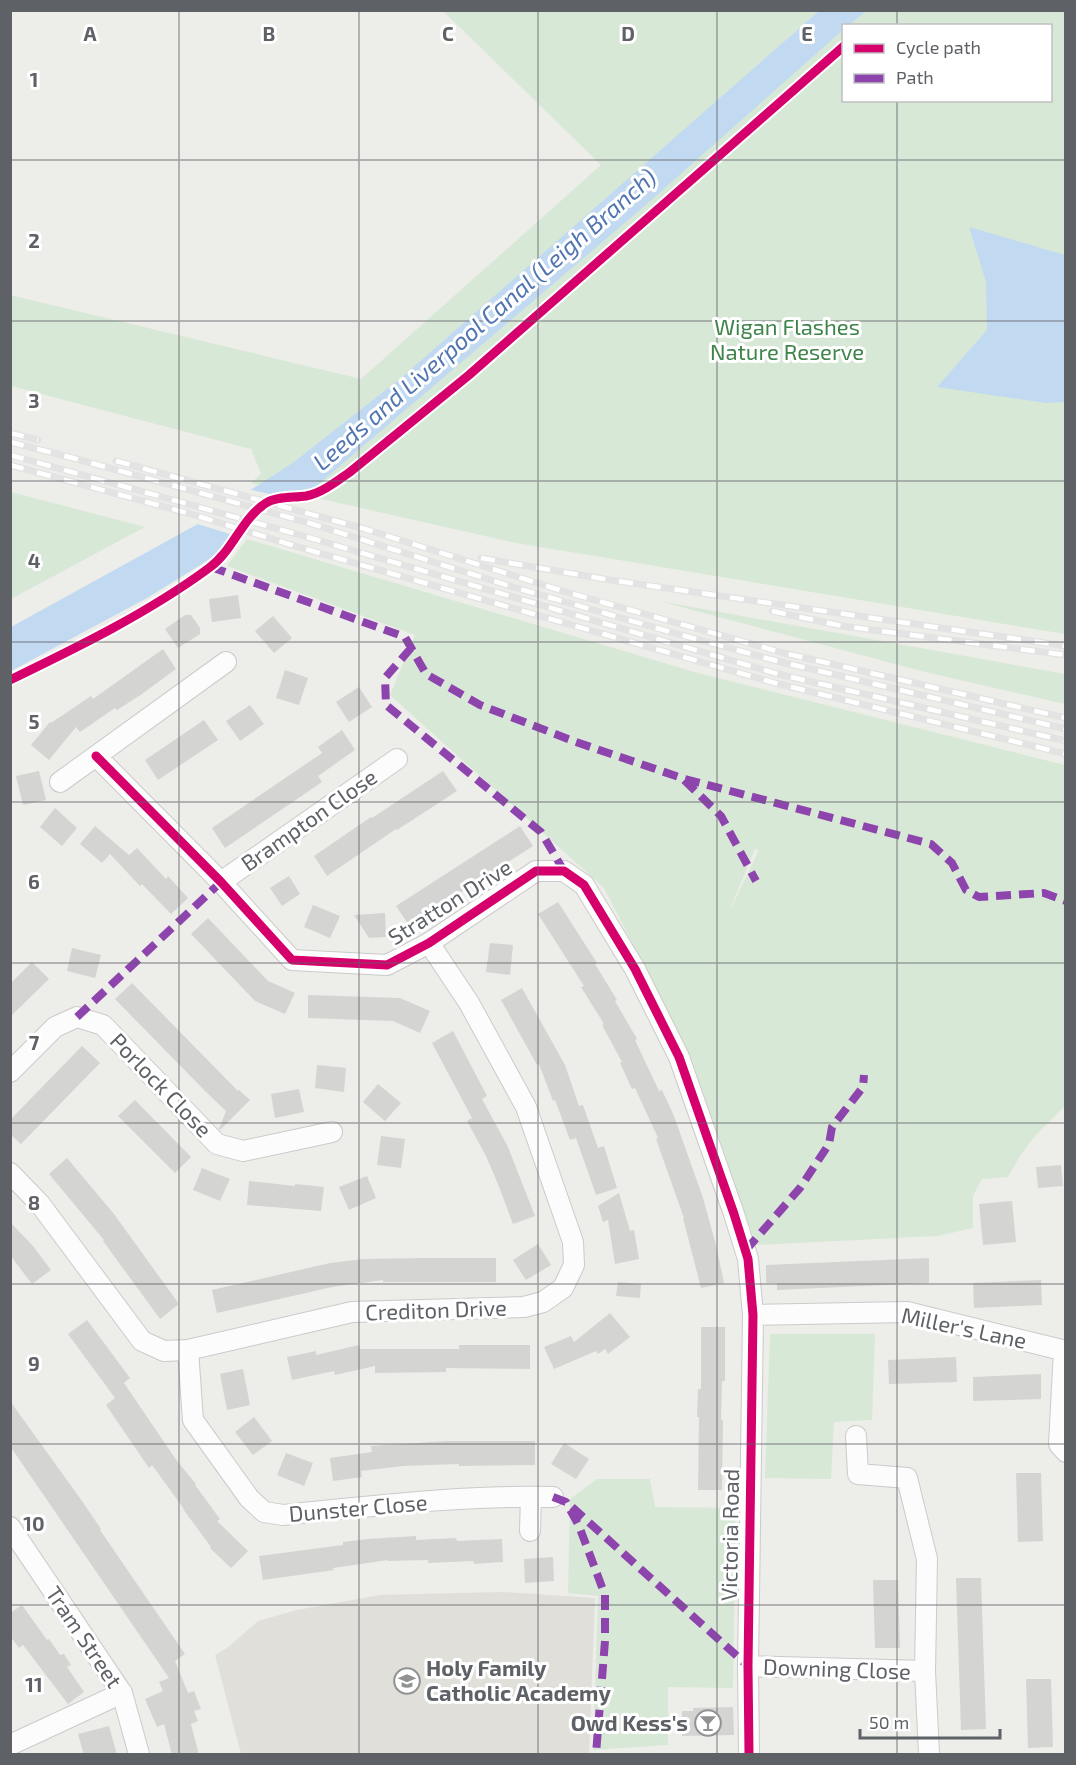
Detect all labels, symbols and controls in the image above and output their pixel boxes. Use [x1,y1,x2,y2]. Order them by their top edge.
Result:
text: A [83,21,97,45]
text: B [263,21,275,45]
text: C [442,21,454,45]
text: D [621,21,635,45]
text: E [801,21,813,45]
legend [842,24,1052,102]
text: Cycle path [896,36,981,58]
text: Path [896,66,934,88]
text: 1 [30,67,38,91]
water label: Leeds and Liverpool Canal (Leigh Branch) [307,162,662,476]
text: 2 [28,228,40,252]
park label: Wigan Flashes Nature Reserve [710,313,864,364]
text: 3 [28,388,40,412]
text: 4 [28,548,41,572]
text: 5 [28,709,40,733]
street label: Brampton Close [236,763,381,876]
street label: Stratton Drive [383,853,516,949]
text: 6 [28,869,40,893]
street label: Porlock Close [106,1027,218,1142]
text: 7 [29,1030,40,1054]
text: 8 [28,1190,40,1214]
street label: Crediton Drive [365,1294,507,1324]
street label: Miller's Lane [899,1301,1029,1353]
text: 9 [28,1351,40,1375]
street label: Victoria Road [715,1469,743,1601]
street label: Dunster Close [287,1488,428,1526]
text: 10 [23,1511,45,1535]
street label: Tram Street [41,1581,128,1692]
street label: Downing Close [763,1652,911,1684]
place label: Holy Family Catholic Academy [426,1654,611,1706]
school or university icon: Holy Family Catholic Academy [392,1666,422,1696]
text: 11 [25,1672,43,1696]
scale bar [860,1702,1000,1740]
bar icon: Owd Kess's [693,1708,723,1738]
place label: Owd Kess's [571,1709,688,1735]
text: 50 m [869,1711,909,1733]

